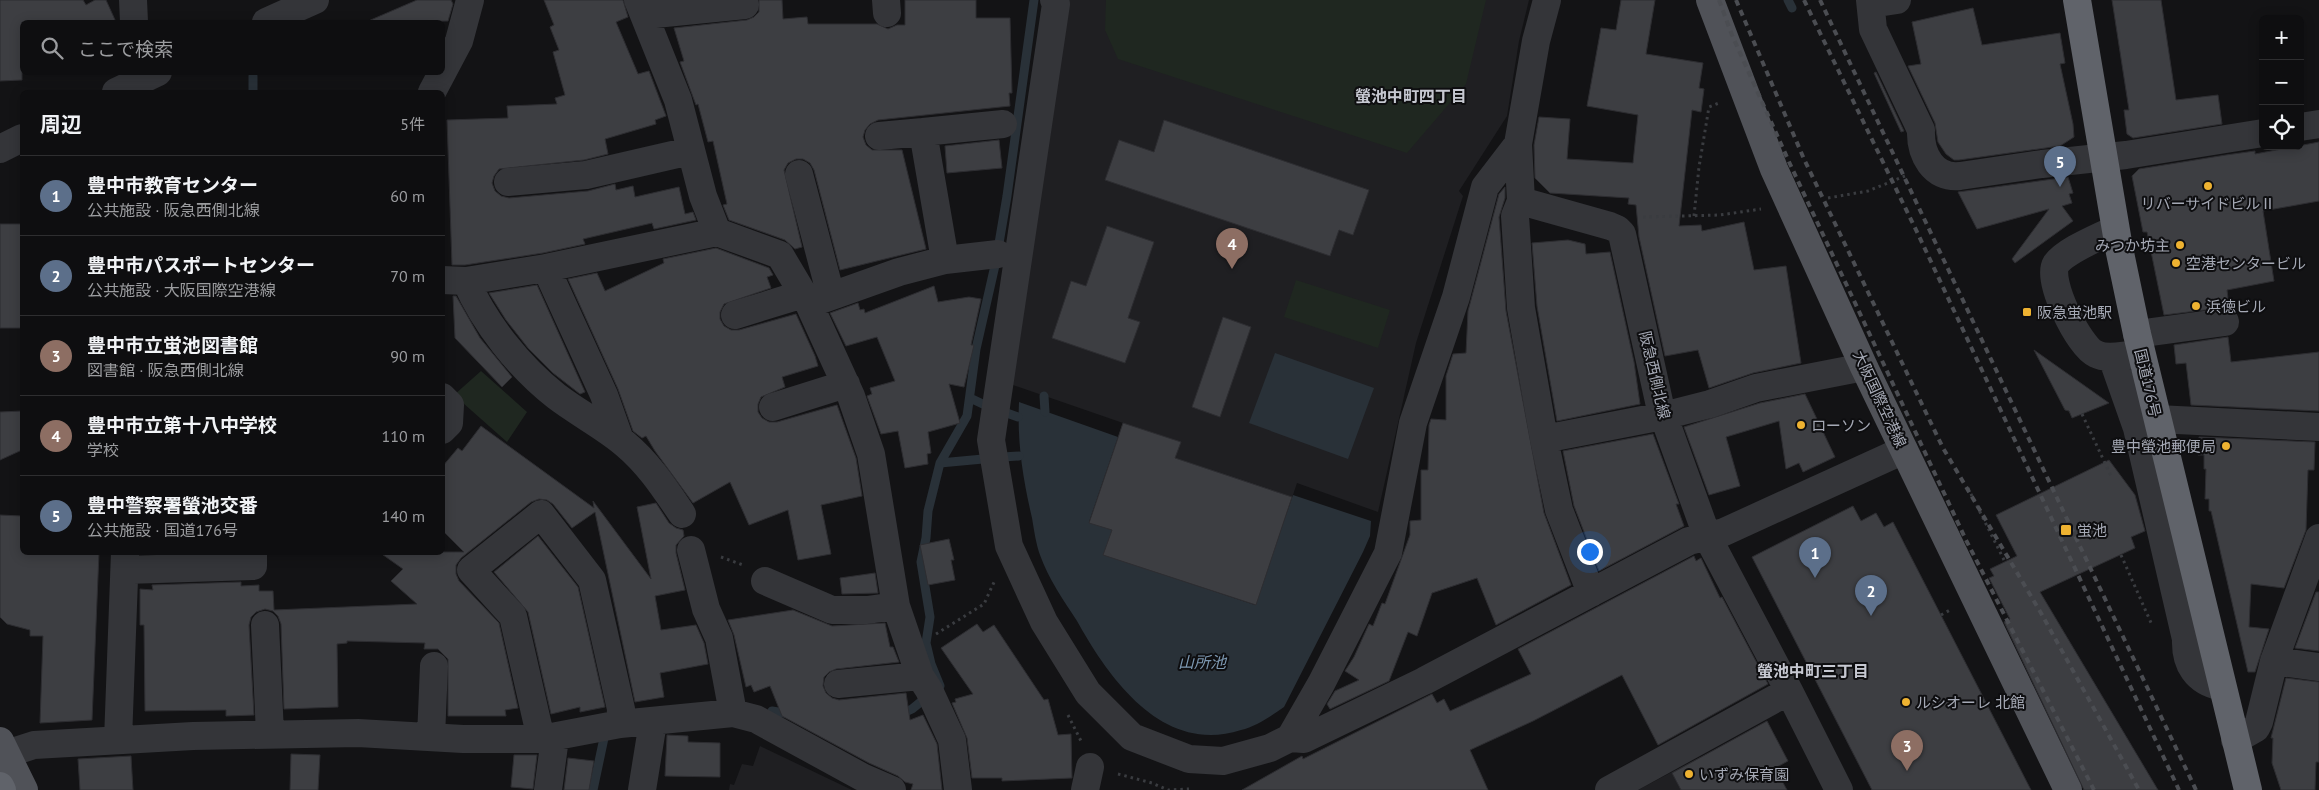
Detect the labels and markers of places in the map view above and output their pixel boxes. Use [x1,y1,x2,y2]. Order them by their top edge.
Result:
pin: 5 [2044,146,2076,187]
marker: リバーサイドビルⅡ [2202,180,2214,192]
place label: リバーサイドビルⅡ [2141,194,2275,213]
pin: 4 [1216,228,1248,269]
place label: みつか坊主 [2095,236,2170,255]
marker: みつか坊主 [2174,239,2186,251]
place label: 空港センタービル [2186,254,2306,273]
marker: 空港センタービル [2170,257,2182,269]
place label: 浜徳ビル [2206,297,2266,316]
marker: 浜徳ビル [2190,300,2202,312]
place label: 阪急蛍池駅 [2037,303,2112,322]
marker: 阪急蛍池駅 [2021,306,2033,318]
place label: ローソン [1811,416,1871,435]
marker: ローソン [1795,419,1807,431]
place label: 豊中螢池郵便局 [2111,437,2216,456]
marker: 豊中螢池郵便局 [2220,440,2232,452]
place label: 蛍池 [2077,521,2107,540]
marker: 蛍池 [2059,523,2073,537]
pin: 1 [1799,537,1831,578]
pin: 2 [1855,575,1887,616]
place label: ルシオーレ 北館 [1916,693,2025,712]
marker: ルシオーレ 北館 [1900,696,1912,708]
pin: 3 [1891,730,1923,771]
place label: いずみ保育園 [1699,765,1789,784]
marker: いずみ保育園 [1683,768,1695,780]

